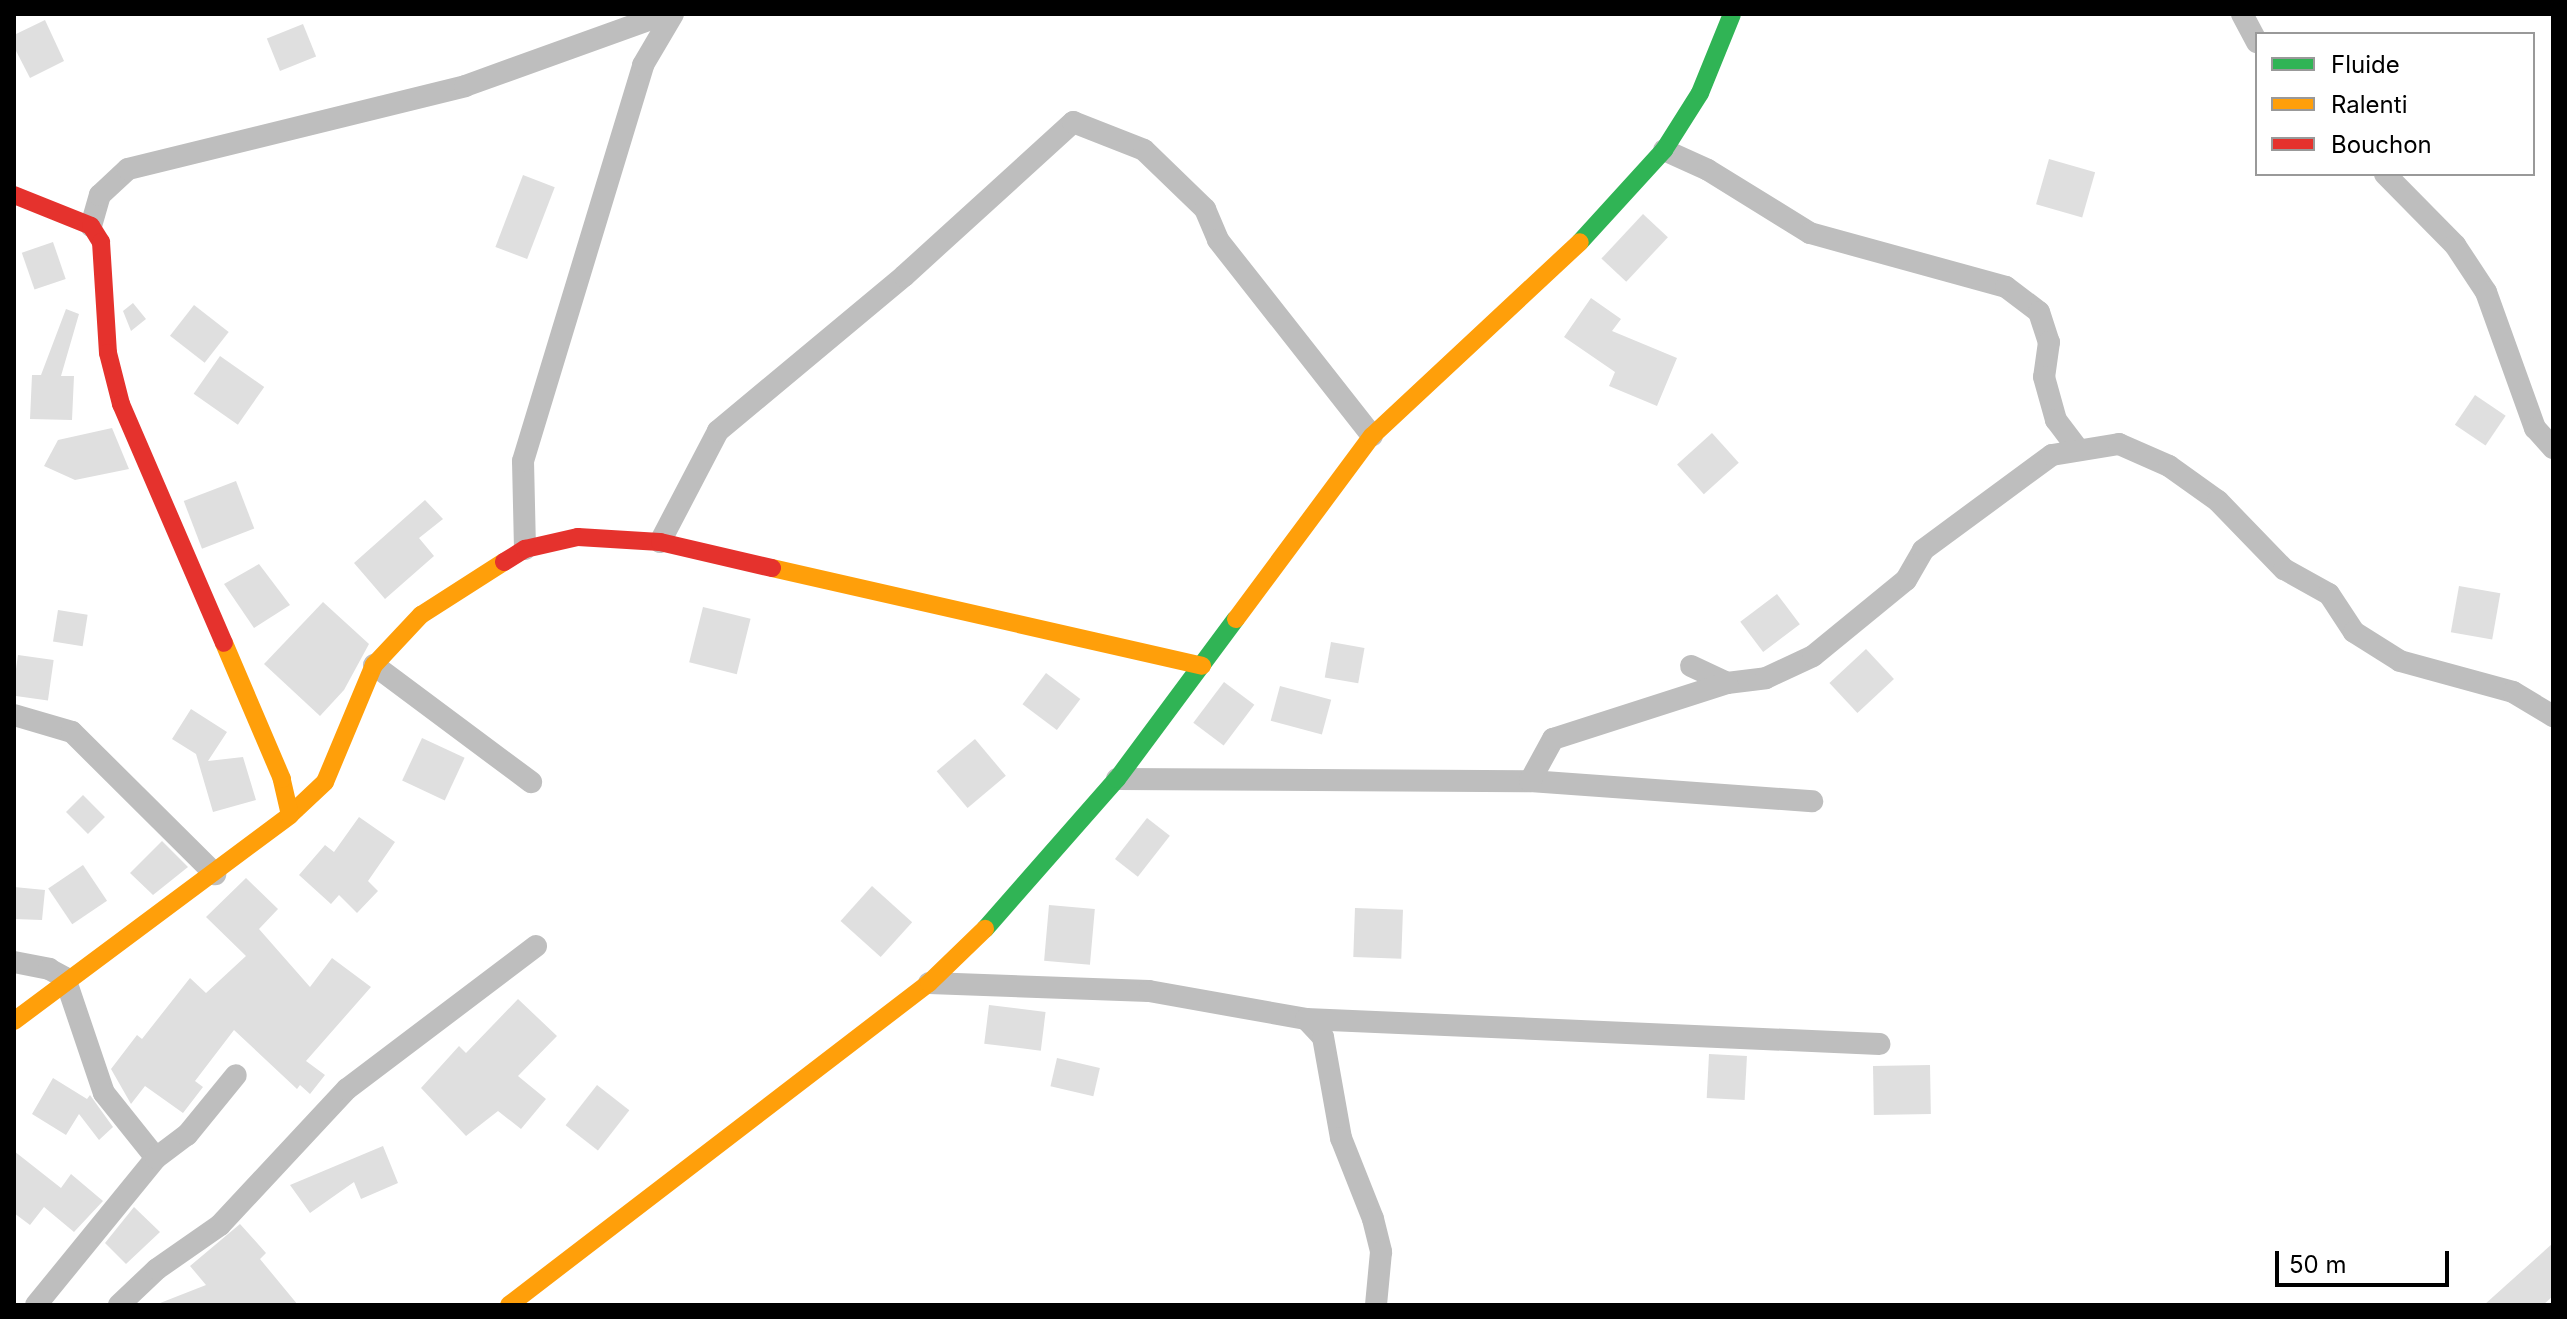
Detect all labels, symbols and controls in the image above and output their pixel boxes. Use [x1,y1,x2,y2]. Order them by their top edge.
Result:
legend [2255,32,2535,176]
text: Fluide [2331,50,2400,79]
text: Ralenti [2331,90,2407,119]
text: Bouchon [2331,130,2432,159]
scale bar [2279,1235,2453,1285]
text: 50 m [2289,1250,2347,1279]

